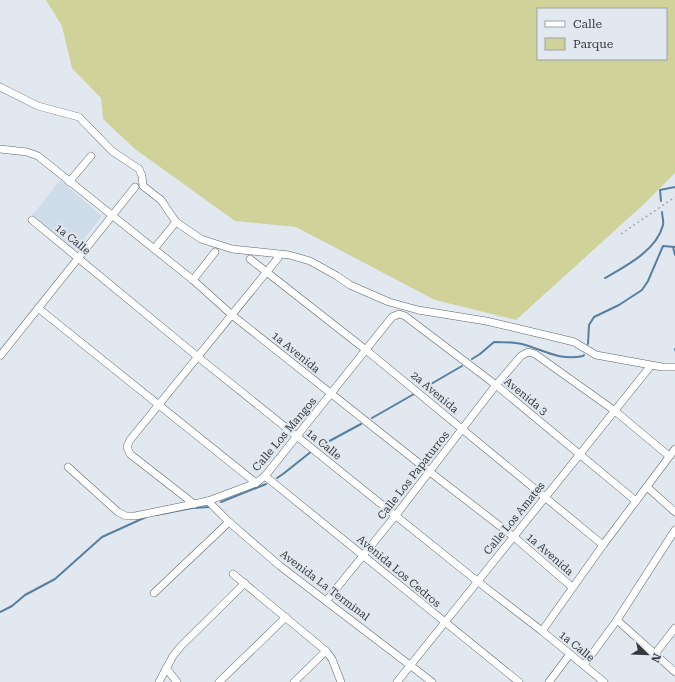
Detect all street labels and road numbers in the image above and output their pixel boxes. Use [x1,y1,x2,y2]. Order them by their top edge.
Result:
street label: 1a Calle [52,221,93,258]
street label: 1a Avenida [269,329,322,376]
street label: 2a Avenida [408,369,461,416]
street label: Avenida 3 [501,375,550,418]
street label: Calle Los Mangos [250,395,319,474]
street label: 1a Calle [303,426,344,463]
street label: Calle Los Papaturros [375,428,452,522]
street label: Calle Los Amates [481,479,548,557]
street label: 1a Avenida [523,530,576,578]
street label: Avenida Los Cedros [354,533,443,610]
street label: Avenida La Terminal [277,547,373,624]
street label: 1a Calle [556,628,597,665]

